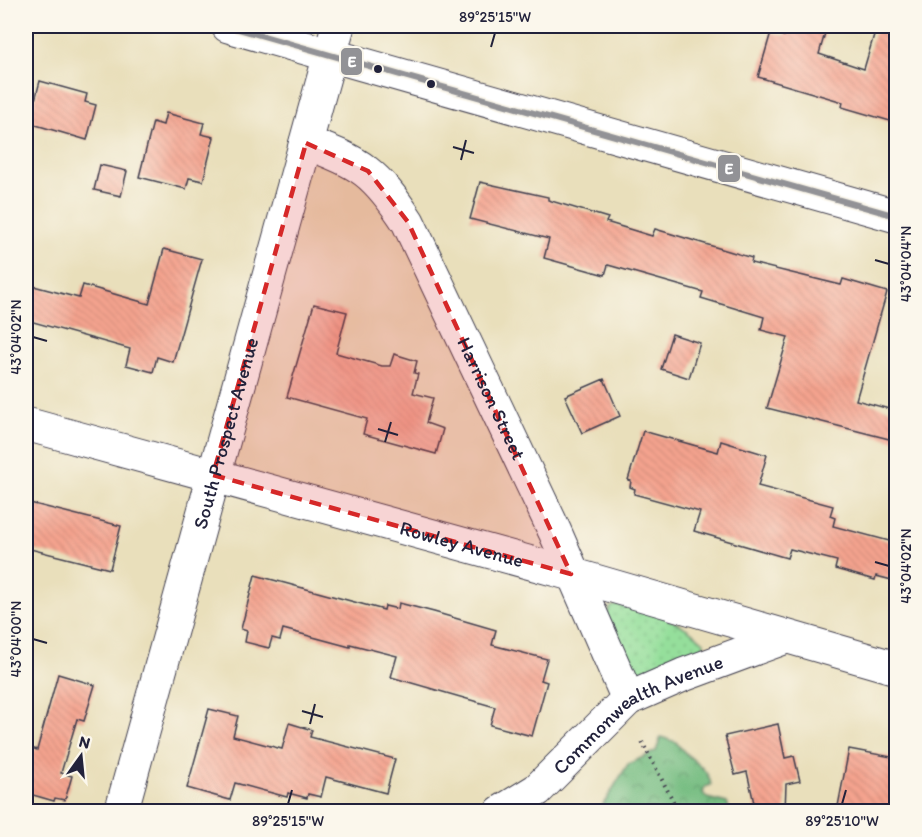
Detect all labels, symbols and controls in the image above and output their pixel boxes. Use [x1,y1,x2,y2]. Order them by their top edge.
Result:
text: 89°25'15"W [459,8,531,26]
line badge: E [340,47,363,76]
text: E [348,52,357,71]
unlabelled marker [372,63,384,75]
unlabelled marker [425,78,437,90]
line badge: E [717,154,741,183]
text: E [725,159,734,178]
text: 43°04'04"N [897,226,915,302]
text: 43°04'02"N [7,299,25,375]
street label: Harrison Street [452,333,531,464]
street label: South Prospect Avenue [188,335,263,532]
street label: Rowley Avenue [397,515,527,572]
text: 43°04'02"N [897,528,915,604]
text: 43°04'00"N [7,601,25,677]
street label: Commonwealth Avenue [548,649,726,779]
north arrow [51,726,111,786]
text: N [77,731,92,753]
text: 89°25'15"W [252,812,324,830]
text: 89°25'10"W [805,812,879,830]

